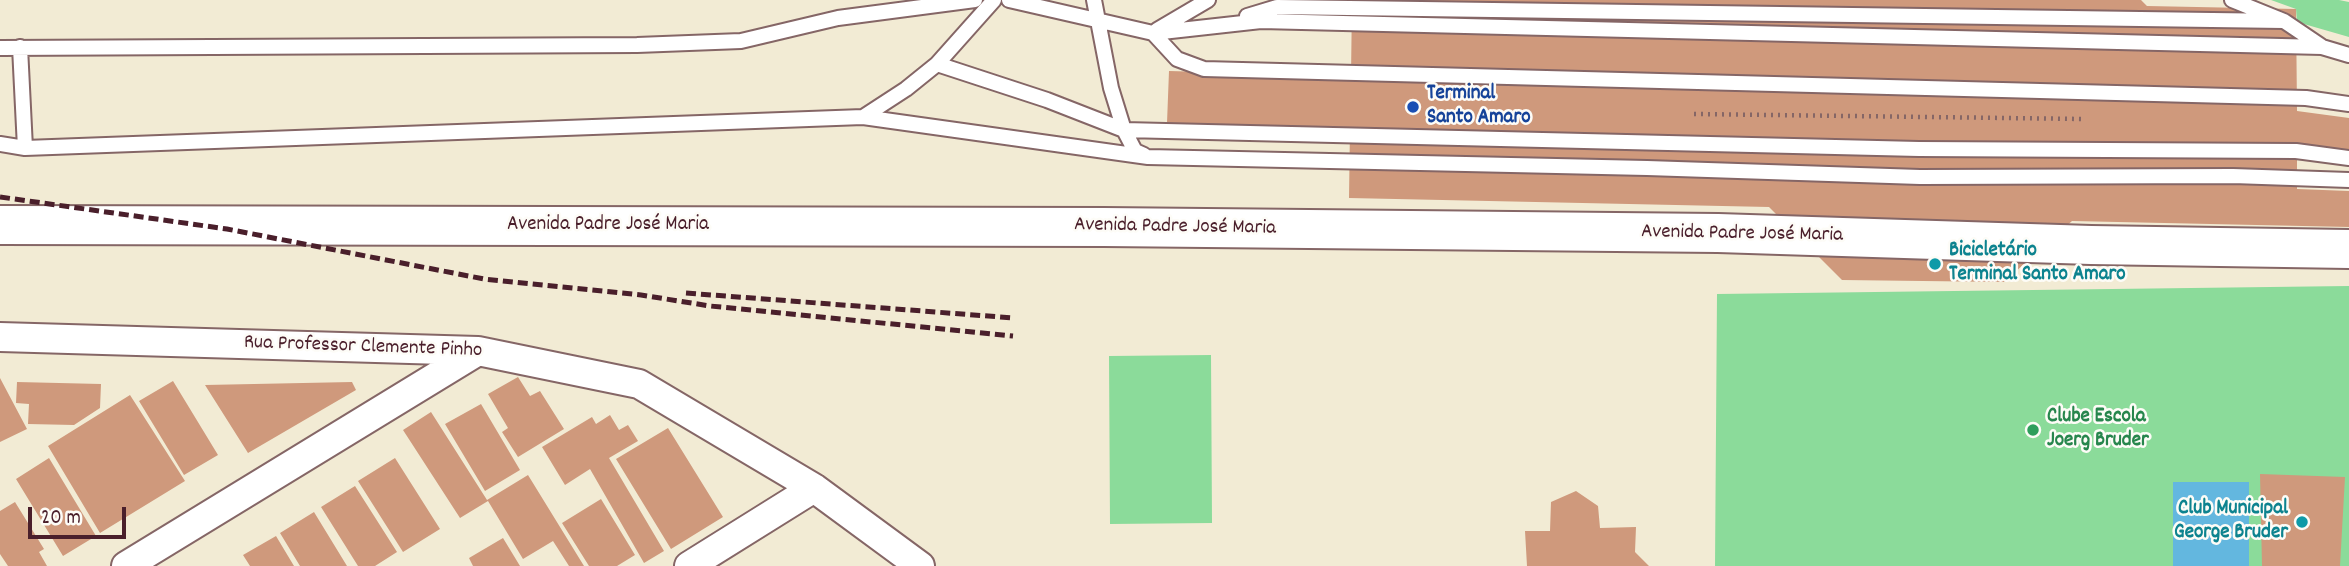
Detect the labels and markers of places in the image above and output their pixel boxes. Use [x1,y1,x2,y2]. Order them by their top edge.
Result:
place label: Terminal Santo Amaro [1427,82,1531,132]
marker: Terminal Santo Amaro [1405,99,1421,115]
place label: Bicicletário Terminal Santo Amaro [1949,239,2126,289]
marker: Bicicletário Terminal Santo Amaro [1927,256,1943,272]
place label: Clube Escola Joerg Bruder [2047,405,2149,455]
marker: Clube Escola Joerg Bruder [2025,422,2041,438]
place label: Club Municipal George Bruder [2174,497,2288,547]
marker: Club Municipal George Bruder [2294,514,2310,530]

